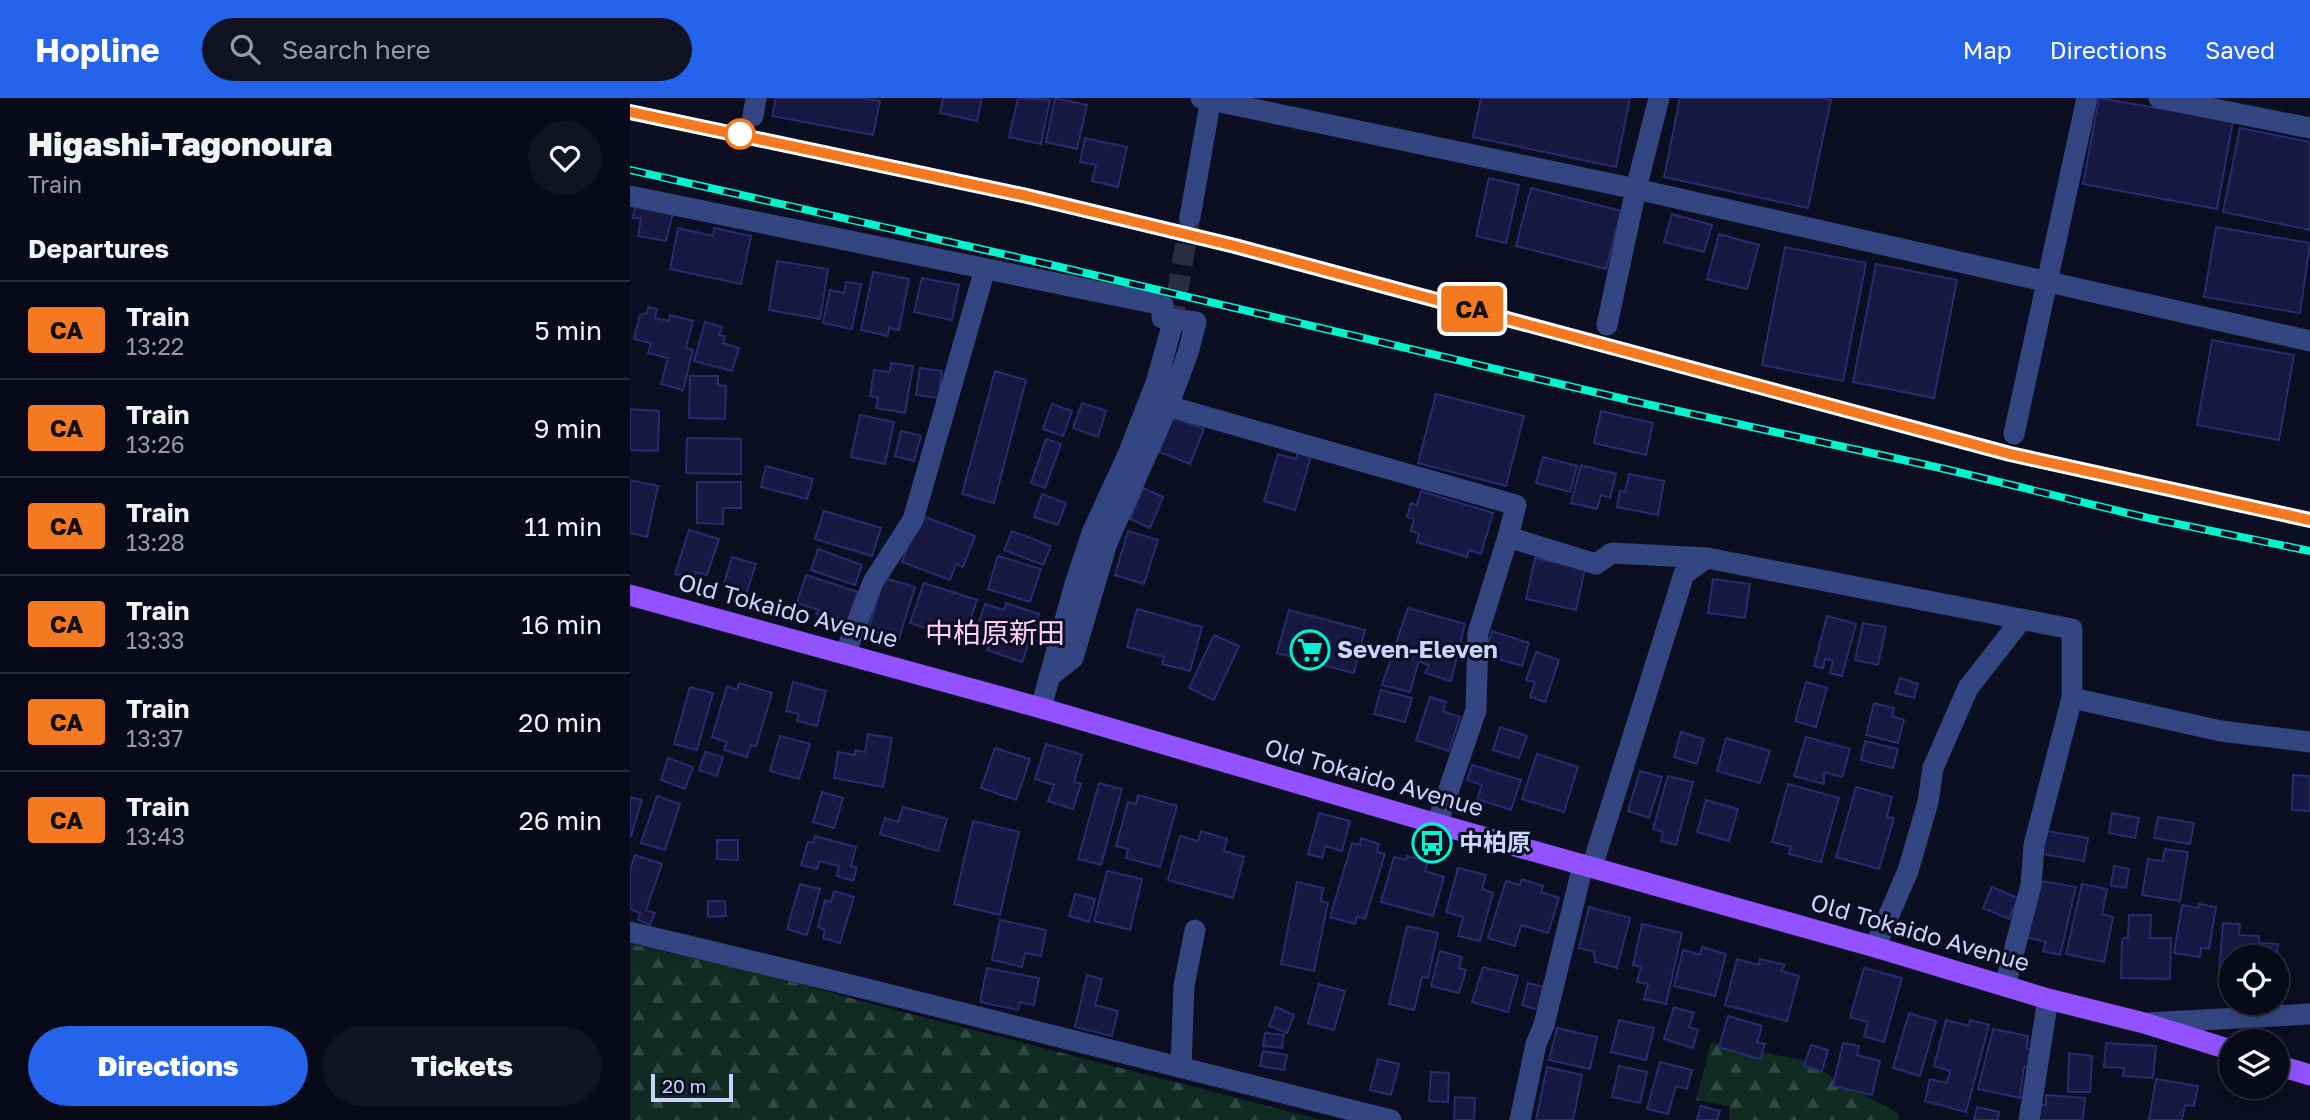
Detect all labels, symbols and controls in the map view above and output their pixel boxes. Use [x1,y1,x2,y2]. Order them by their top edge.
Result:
search box [202,18,692,81]
text: Hopline [35,30,160,69]
icon: search [226,30,264,68]
text: Search here [282,34,431,65]
text: Map [1963,35,2012,64]
text: Directions [2050,35,2167,64]
text: Saved [2205,35,2275,64]
unlabelled marker [725,119,755,149]
button: heart [528,121,602,195]
text: Higashi-Tagonoura [28,124,332,163]
text: Train [28,170,82,198]
text: Departures [28,233,169,264]
line badge: CA [1440,286,1504,332]
text: CA [1455,294,1489,323]
text: Train [126,301,190,332]
text: CA [50,315,83,344]
text: 5 min [534,315,602,346]
text: 13:22 [126,332,184,360]
text: Train [126,399,190,430]
text: CA [50,413,83,442]
text: 9 min [534,413,602,444]
text: 13:26 [126,430,185,458]
text: Train [126,497,190,528]
text: CA [50,511,83,540]
text: 11 min [524,511,602,542]
text: 13:28 [126,528,185,556]
street label: Old Tokaido Avenue [675,566,901,653]
text: Train [126,595,190,626]
text: CA [50,609,83,638]
text: 16 min [521,609,602,640]
district label: 中柏原新田 [925,616,1065,649]
text: 13:33 [126,626,184,654]
supermarket icon: Seven-Eleven [1289,629,1331,671]
place label: Seven-Eleven [1337,634,1498,663]
text: Train [126,693,190,724]
text: CA [50,707,83,736]
text: 20 min [518,707,602,738]
text: 13:37 [126,724,183,752]
street label: Old Tokaido Avenue [1262,731,1487,822]
text: Train [126,791,190,822]
text: CA [50,805,83,834]
text: 26 min [519,805,602,836]
text: 13:43 [126,822,185,850]
bus stop icon: 中柏原 [1411,822,1453,864]
place label: 中柏原 [1459,827,1531,856]
street label: Old Tokaido Avenue [1808,886,2033,977]
map controls [2219,945,2289,1099]
button: locate [2219,945,2289,1015]
button: Directions [28,1026,308,1106]
button: Tickets [322,1026,602,1106]
button: layers [2219,1029,2289,1099]
scale bar [651,1071,733,1103]
text: 20 m [662,1074,706,1097]

